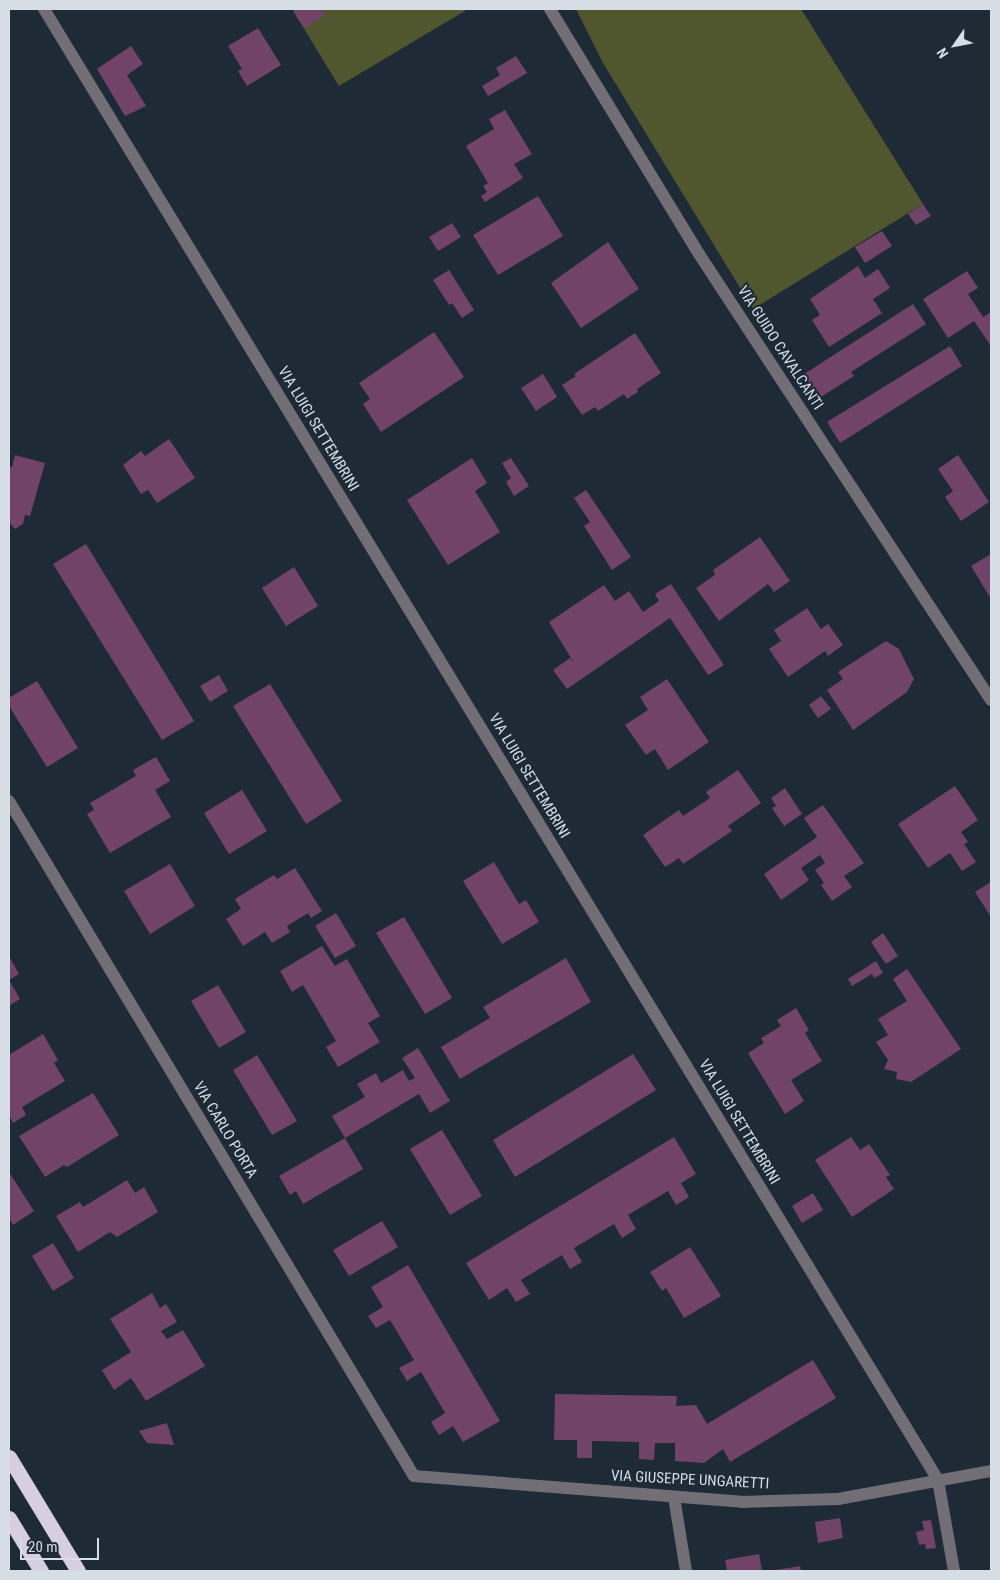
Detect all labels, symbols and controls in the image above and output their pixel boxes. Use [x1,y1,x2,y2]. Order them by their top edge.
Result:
north arrow [930,20,980,70]
text: N [933,45,951,61]
street label: VIA GUIDO CAVALCANTI [733,283,827,413]
street label: VIA LUIGI SETTEMBRINI [274,363,362,495]
street label: VIA LUIGI SETTEMBRINI [485,710,573,842]
street label: VIA LUIGI SETTEMBRINI [695,1056,783,1188]
street label: VIA CARLO PORTA [189,1079,261,1181]
street label: VIA GIUSEPPE UNGARETTI [610,1467,770,1493]
scale bar [22,1528,101,1560]
text: 20 m [28,1538,58,1556]

